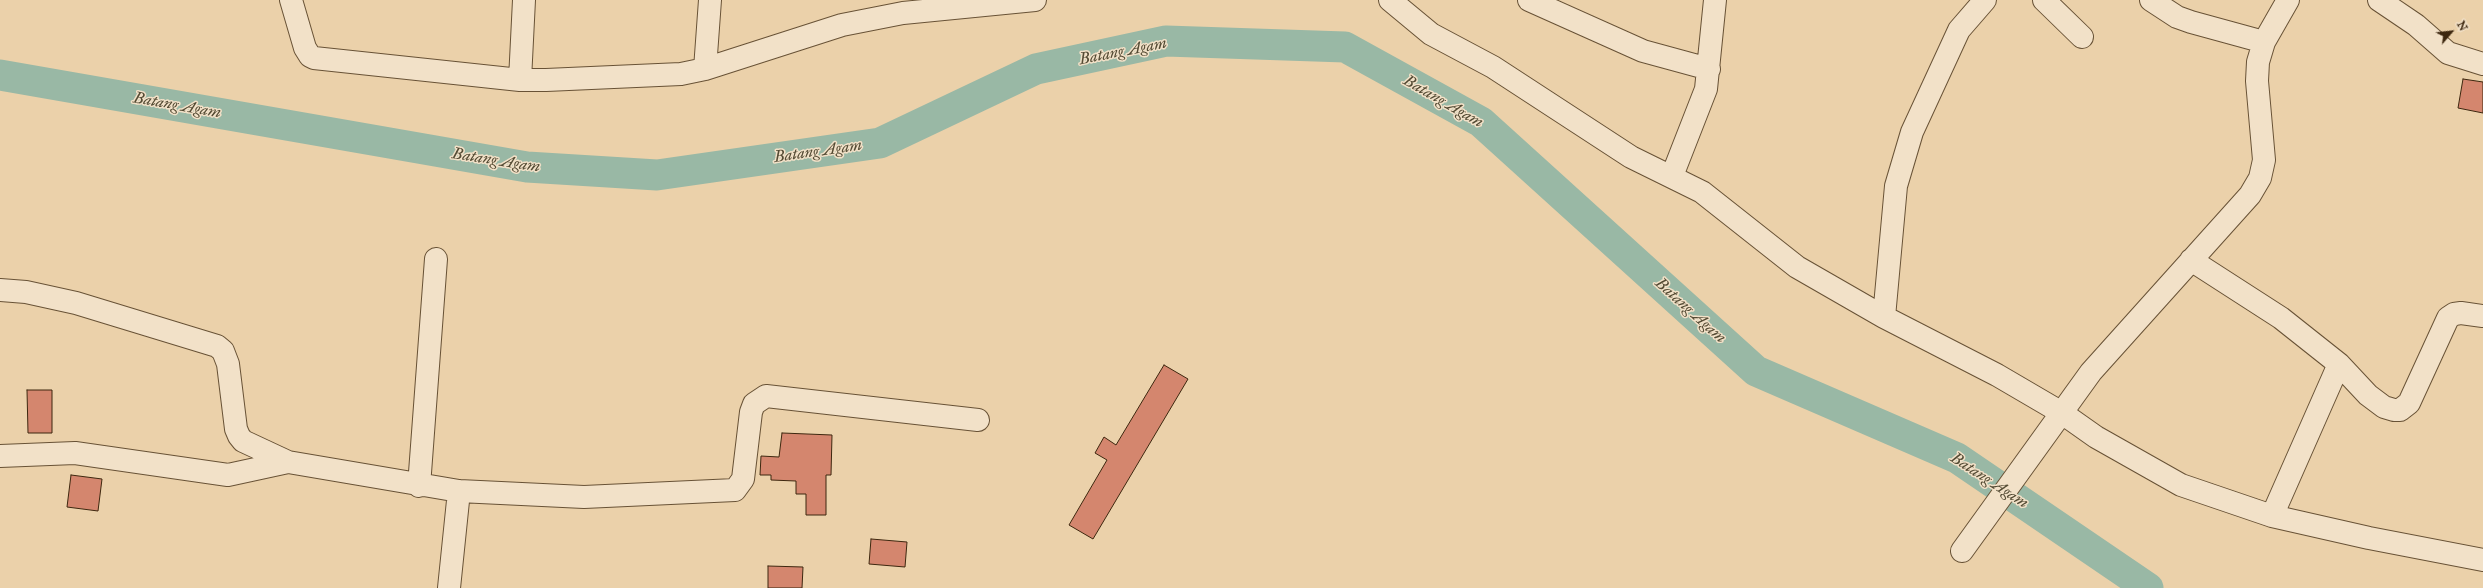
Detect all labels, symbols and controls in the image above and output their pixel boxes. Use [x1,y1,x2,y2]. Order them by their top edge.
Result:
north arrow [2431,12,2471,52]
text: N [2454,19,2470,33]
water label: Batang Agam [1078,34,1168,70]
water label: Batang Agam [1400,72,1486,132]
water label: Batang Agam [132,89,222,123]
water label: Batang Agam [773,136,863,168]
water label: Batang Agam [451,145,541,177]
water label: Batang Agam [1651,274,1729,348]
water label: Batang Agam [1947,449,2031,513]

